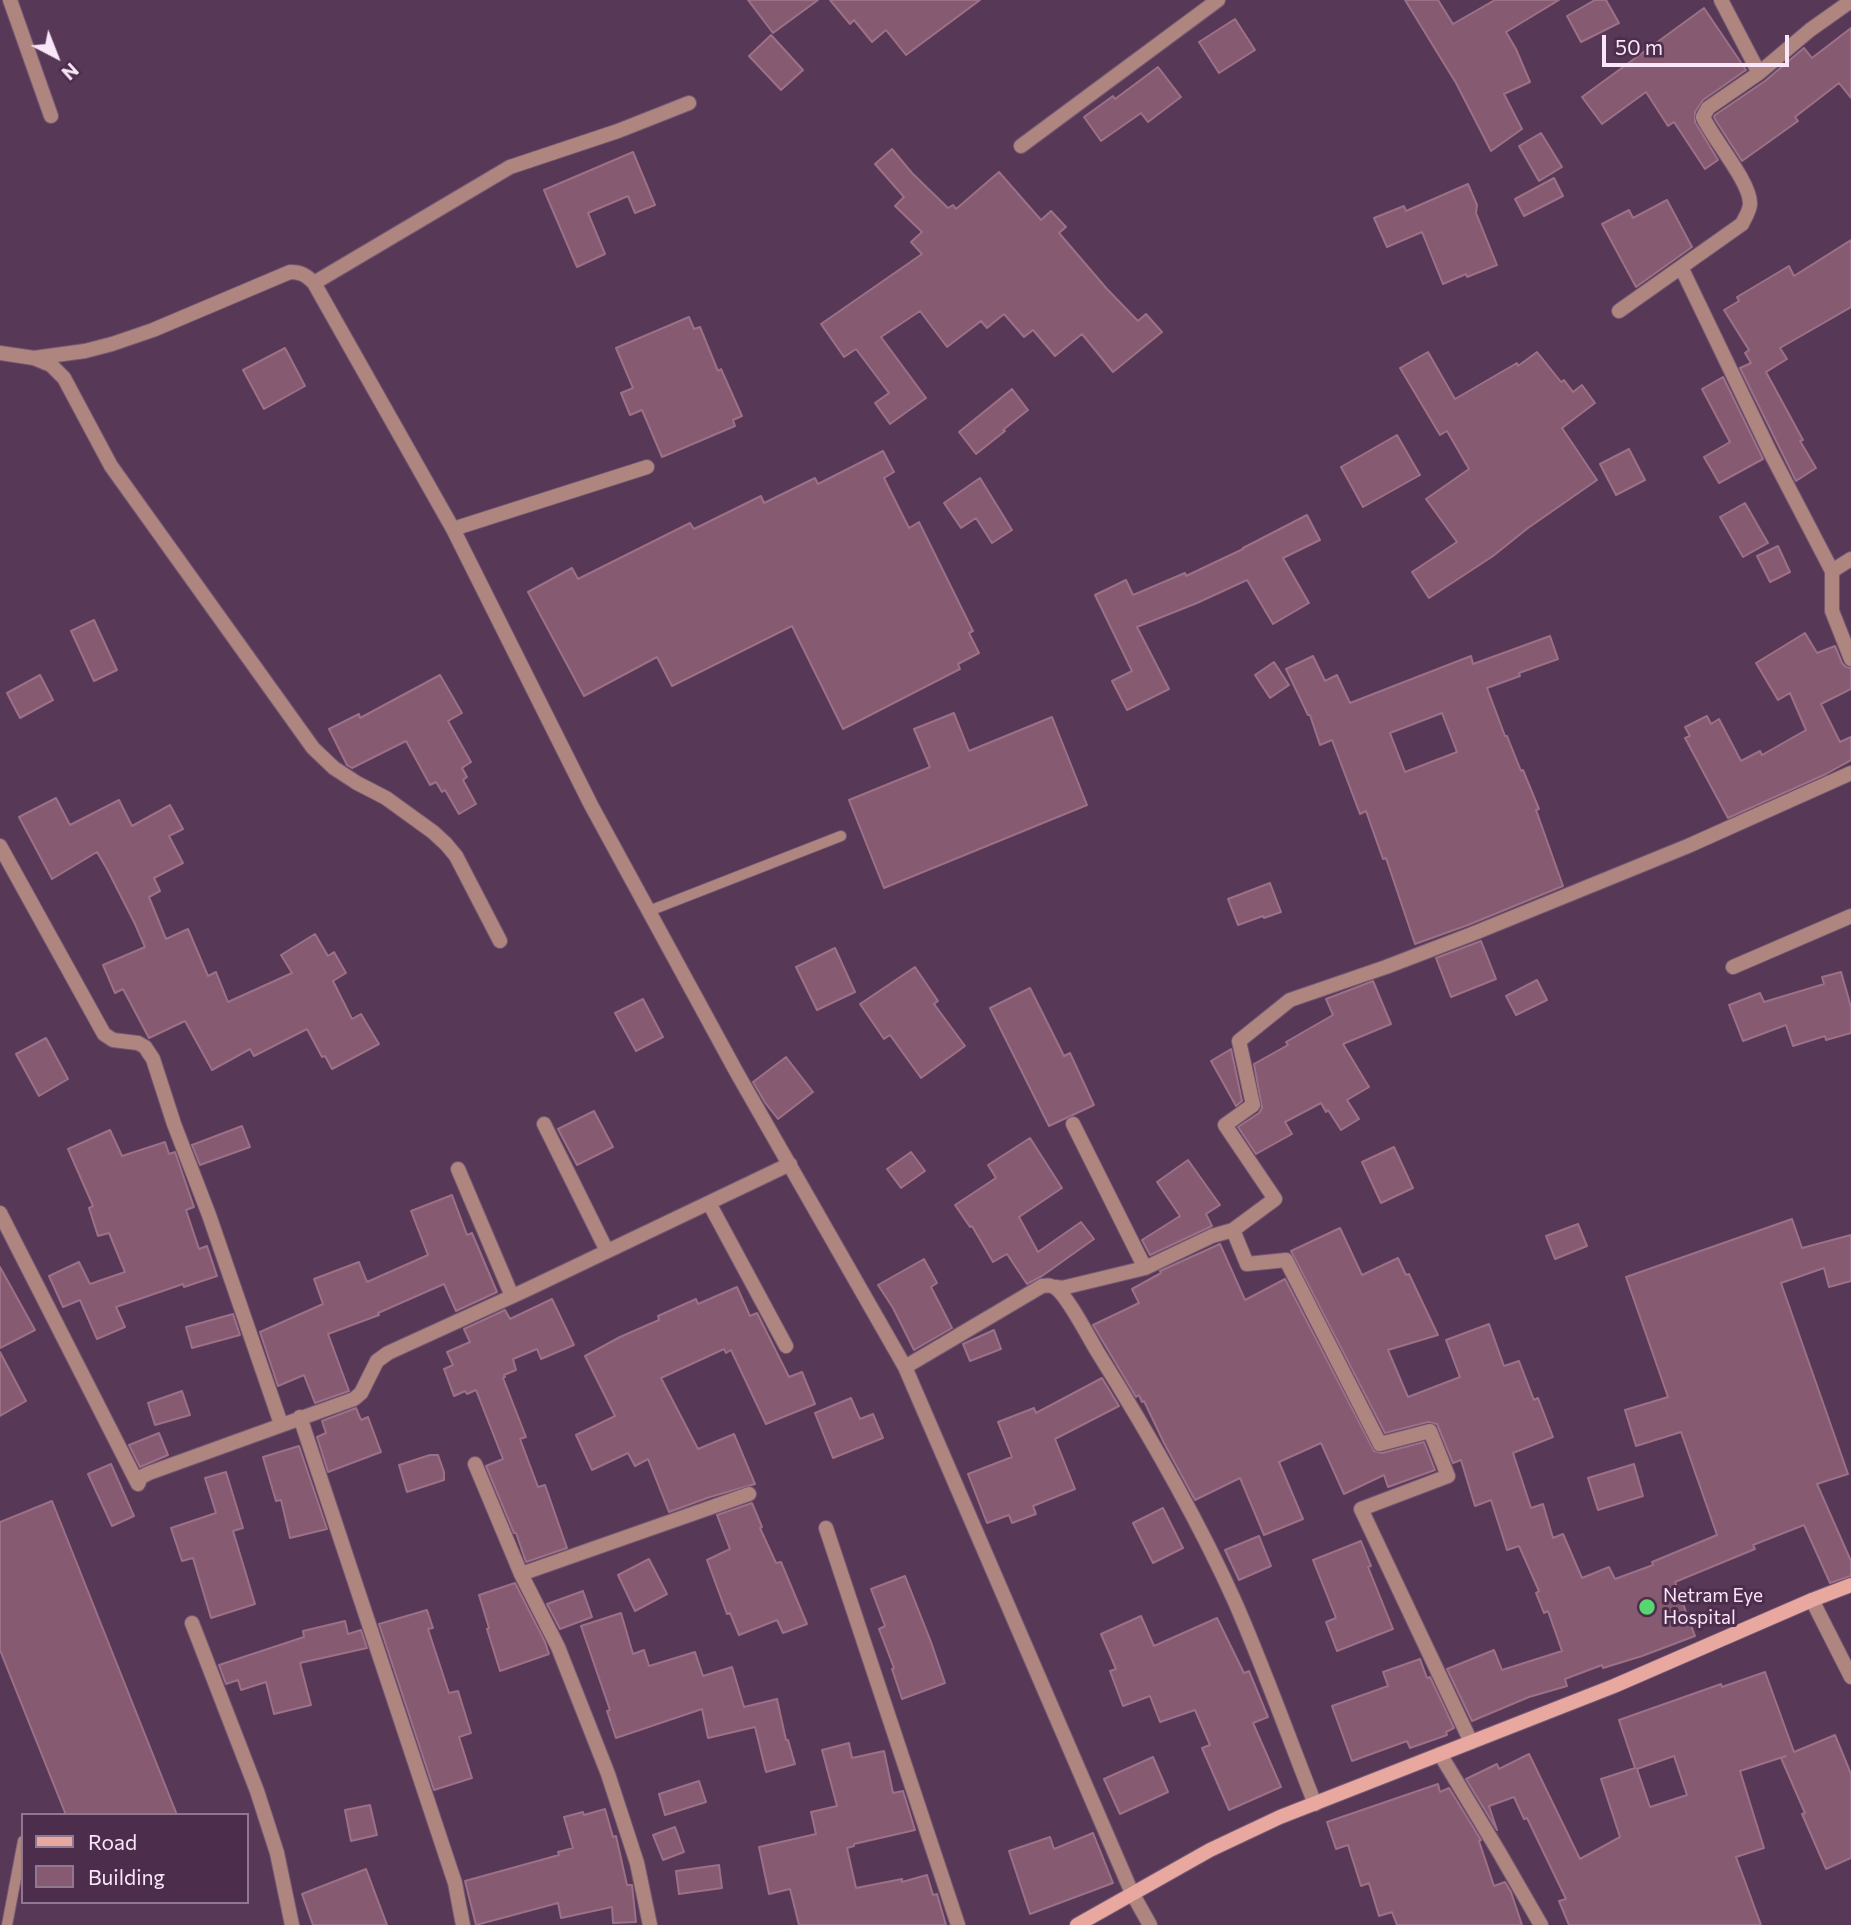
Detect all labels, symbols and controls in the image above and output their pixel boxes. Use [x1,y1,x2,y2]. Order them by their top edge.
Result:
north arrow [21,21,91,91]
scale bar [1606,21,1793,65]
text: 50 m [1615,34,1663,59]
text: N [57,59,83,85]
place label: Netram Eye Hospital [1663,1585,1763,1629]
marker: Netram Eye Hospital [1637,1597,1657,1617]
legend [21,1813,248,1904]
text: Road [88,1829,137,1854]
text: Building [88,1864,165,1889]

